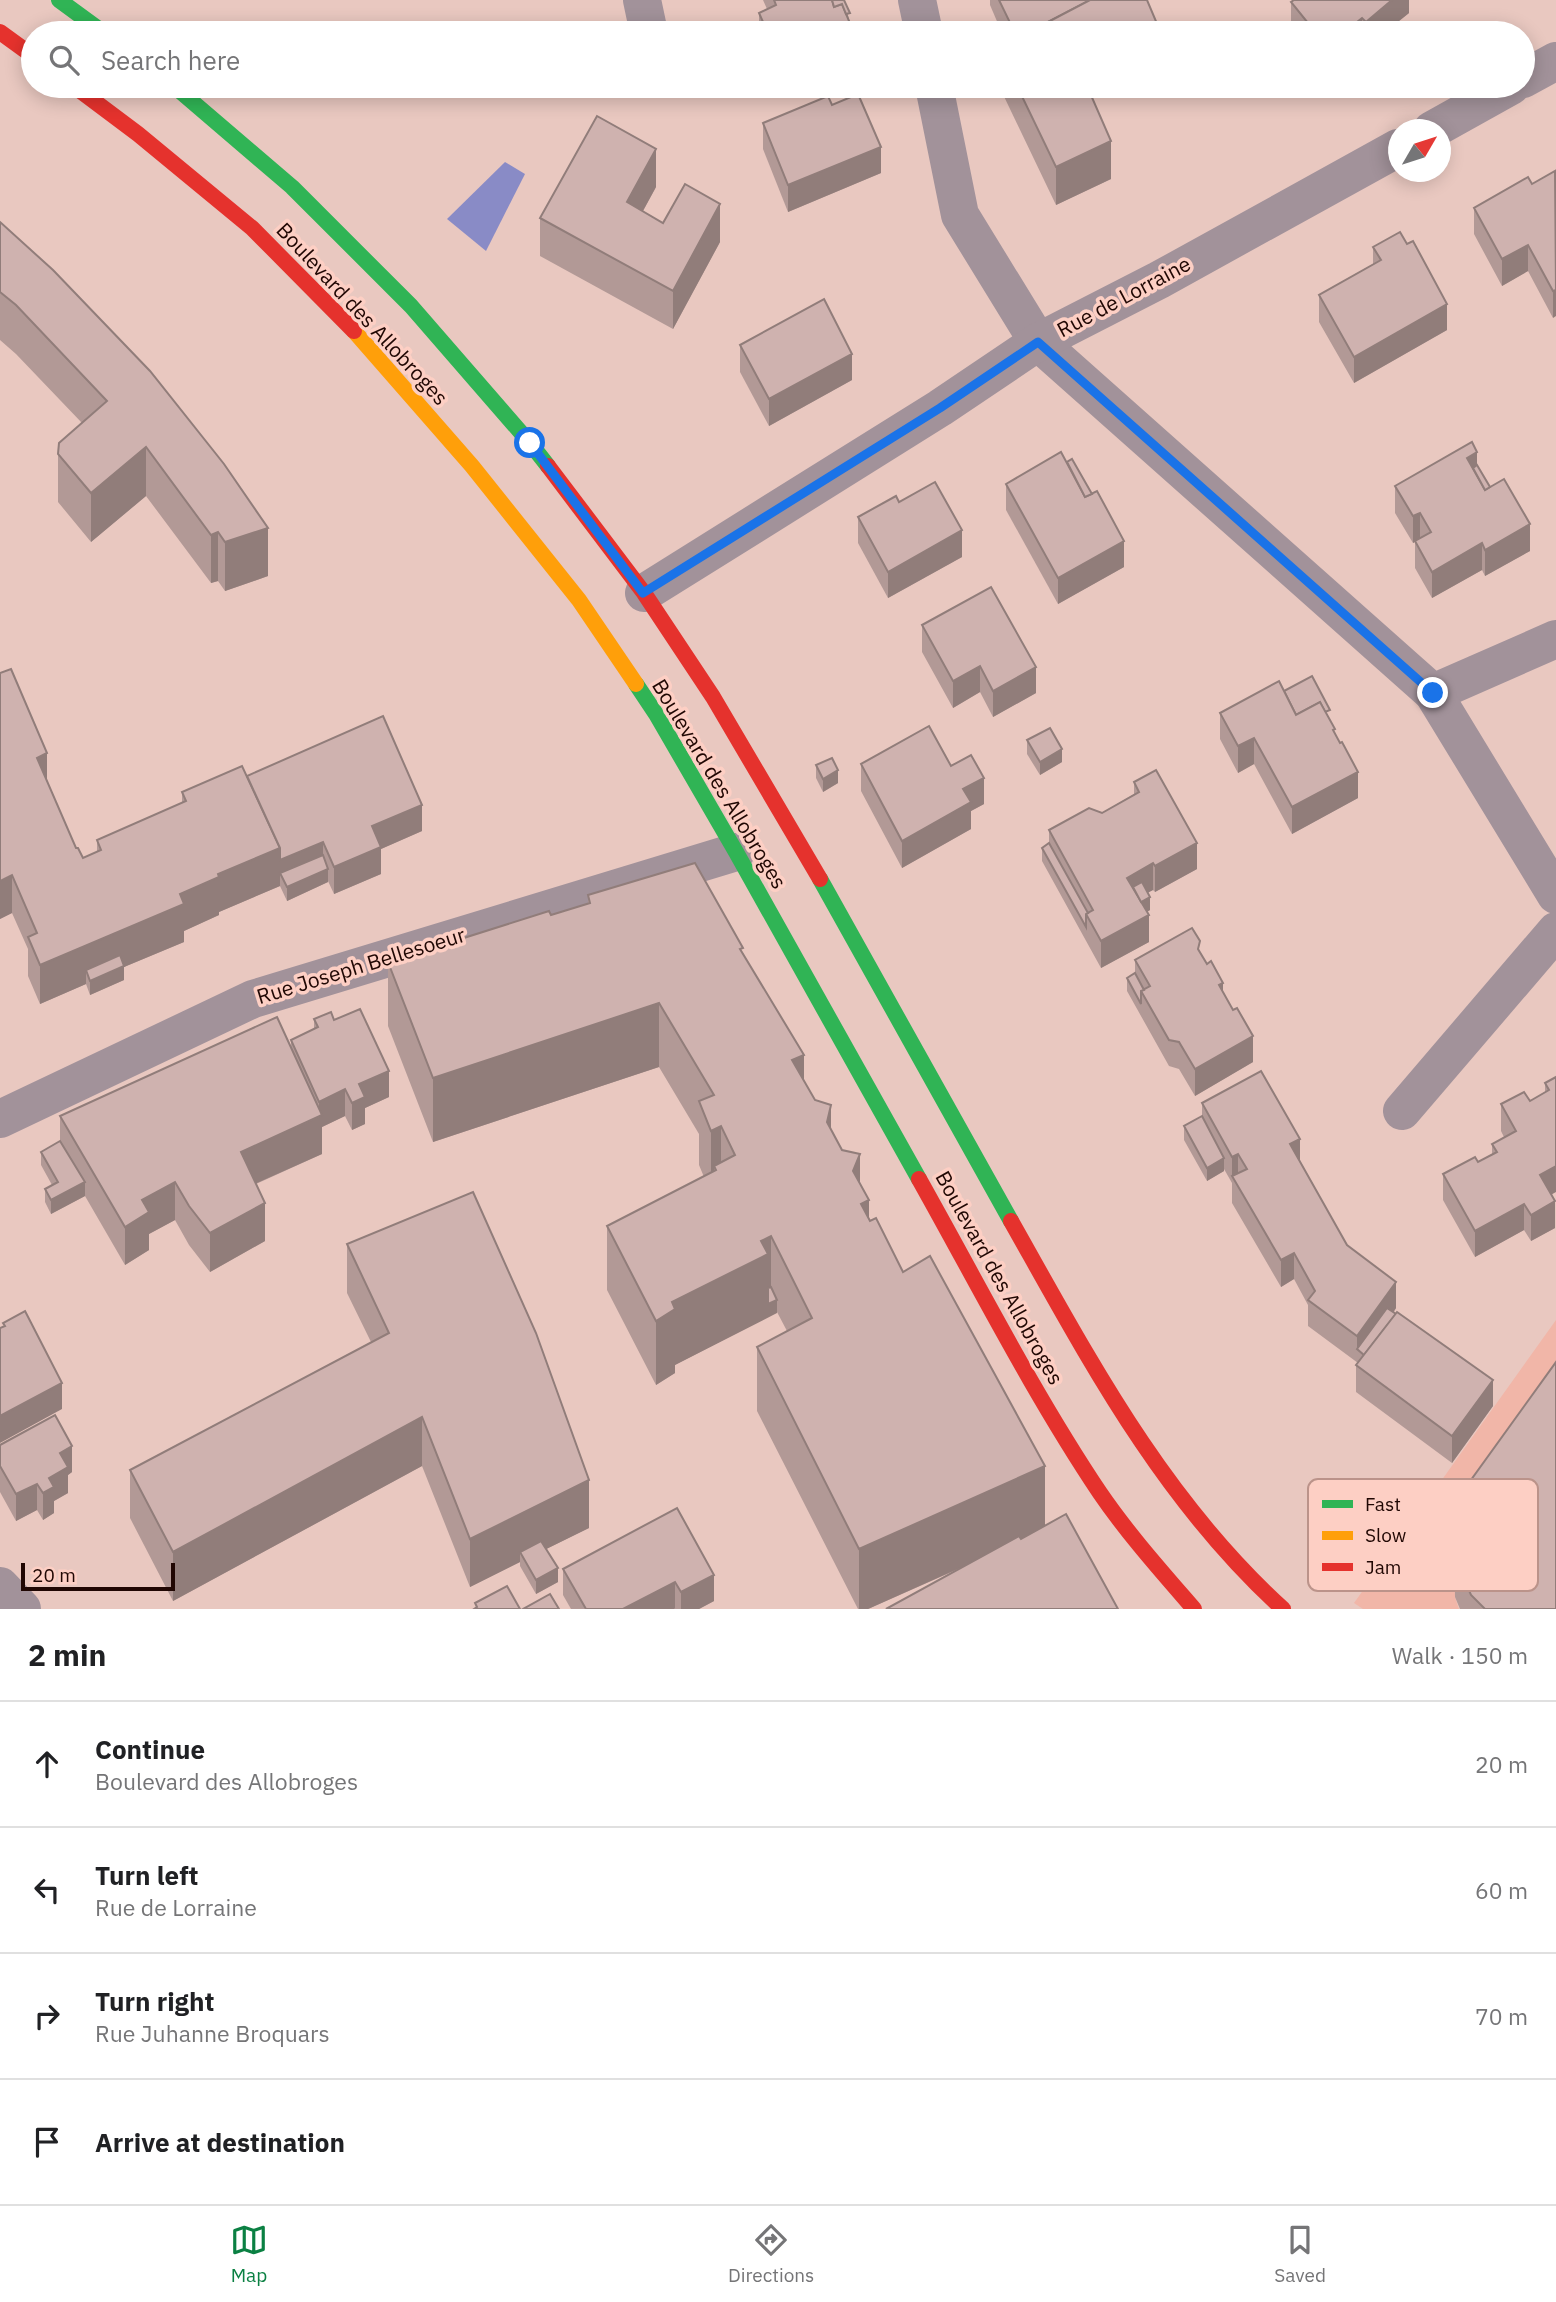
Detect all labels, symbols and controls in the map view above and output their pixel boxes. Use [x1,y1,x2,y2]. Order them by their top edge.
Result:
search box [21,21,1535,98]
icon: search [45,41,83,79]
text: Search here [101,43,240,77]
north arrow [1388,119,1451,182]
street label: Boulevard des Allobroges [271,216,455,411]
street label: Rue de Lorraine [1052,249,1195,343]
route start [514,427,545,458]
street label: Boulevard des Allobroges [646,673,794,894]
route end [1417,677,1448,708]
street label: Rue Joseph Bellesoeur [253,920,469,1010]
street label: Boulevard des Allobroges [929,1166,1070,1389]
legend [1308,1479,1538,1591]
text: Fast [1365,1492,1401,1516]
text: Slow [1365,1523,1406,1547]
text: Jam [1365,1555,1401,1579]
scale bar [21,1560,175,1592]
text: 20 m [32,1563,76,1587]
text: 2 min [28,1635,106,1674]
text: Walk · 150 m [1392,1640,1528,1670]
text: Continue [95,1732,205,1766]
icon: ahead [28,1745,66,1783]
text: 20 m [1475,1749,1528,1779]
text: Boulevard des Allobroges [95,1766,358,1796]
text: Turn left [95,1858,198,1892]
icon: left [28,1871,66,1909]
text: 60 m [1475,1875,1528,1905]
text: Rue de Lorraine [95,1892,257,1922]
text: Turn right [95,1984,214,2018]
icon: right [28,1997,66,2035]
text: 70 m [1475,2001,1528,2031]
text: Rue Juhanne Broquars [95,2018,330,2048]
icon: arrive [28,2123,66,2161]
text: Arrive at destination [95,2125,345,2159]
tab: Map [230,2221,268,2287]
tab: Directions [728,2221,814,2287]
tab: Saved [1274,2221,1326,2287]

